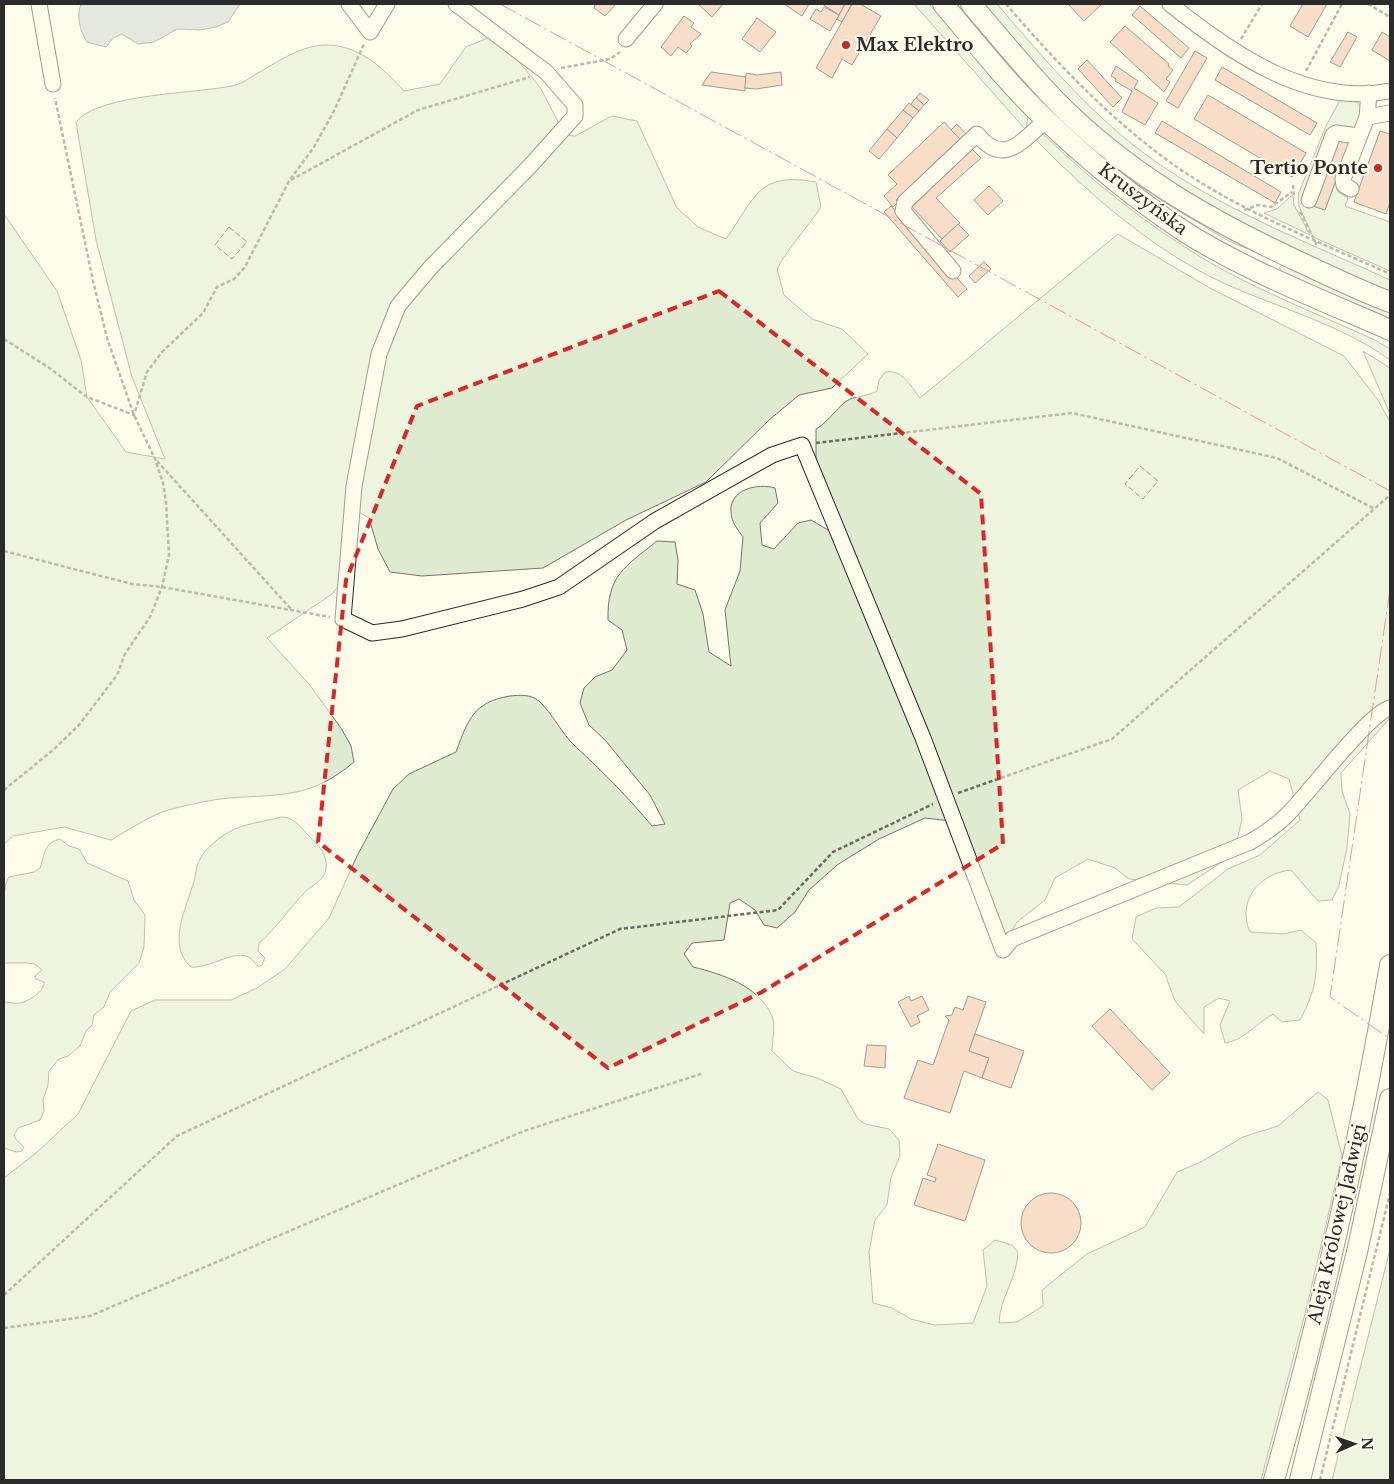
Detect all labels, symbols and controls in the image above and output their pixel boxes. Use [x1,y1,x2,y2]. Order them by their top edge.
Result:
place label: Max Elektro [856,34,974,56]
marker: Max Elektro [840,39,852,51]
place label: Tertio Ponte [1250,157,1368,179]
street label: Kruszyńska [1094,158,1192,240]
marker: Tertio Ponte [1372,162,1384,174]
street label: Aleja Królowej Jadwigi [1303,1122,1371,1327]
north arrow [1329,1419,1379,1469]
text: N [1358,1437,1376,1450]

